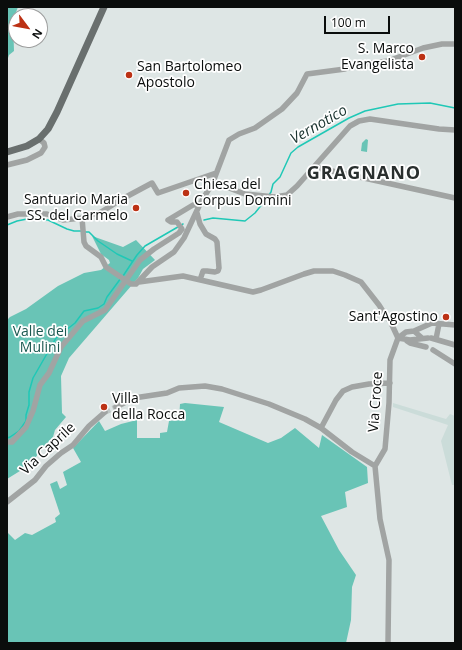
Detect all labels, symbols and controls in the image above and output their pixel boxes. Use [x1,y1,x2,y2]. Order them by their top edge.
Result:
north arrow [8,8,48,48]
scale bar [326,8,392,34]
text: 100 m [331,14,366,31]
text: N [29,26,46,42]
place label: S. Marco Evangelista [341,41,414,74]
marker: S. Marco Evangelista [417,52,427,62]
place label: San Bartolomeo Apostolo [137,59,242,92]
marker: San Bartolomeo Apostolo [124,70,134,80]
water label: Vernotico [287,102,351,148]
district label: GRAGNANO [307,163,421,185]
place label: Chiesa del Corpus Domini [194,177,292,210]
marker: Chiesa del Corpus Domini [181,188,191,198]
place label: Santuario Maria SS. del Carmelo [24,192,128,224]
marker: Santuario Maria SS. del Carmelo [131,203,141,213]
place label: Sant'Agostino [349,309,438,325]
marker: Sant'Agostino [441,312,451,322]
park label: Valle dei Mulini [13,324,67,356]
street label: Via Croce [365,371,387,433]
place label: Villa della Rocca [112,391,185,424]
marker: Villa della Rocca [99,402,109,412]
street label: Via Caprile [17,419,79,479]

